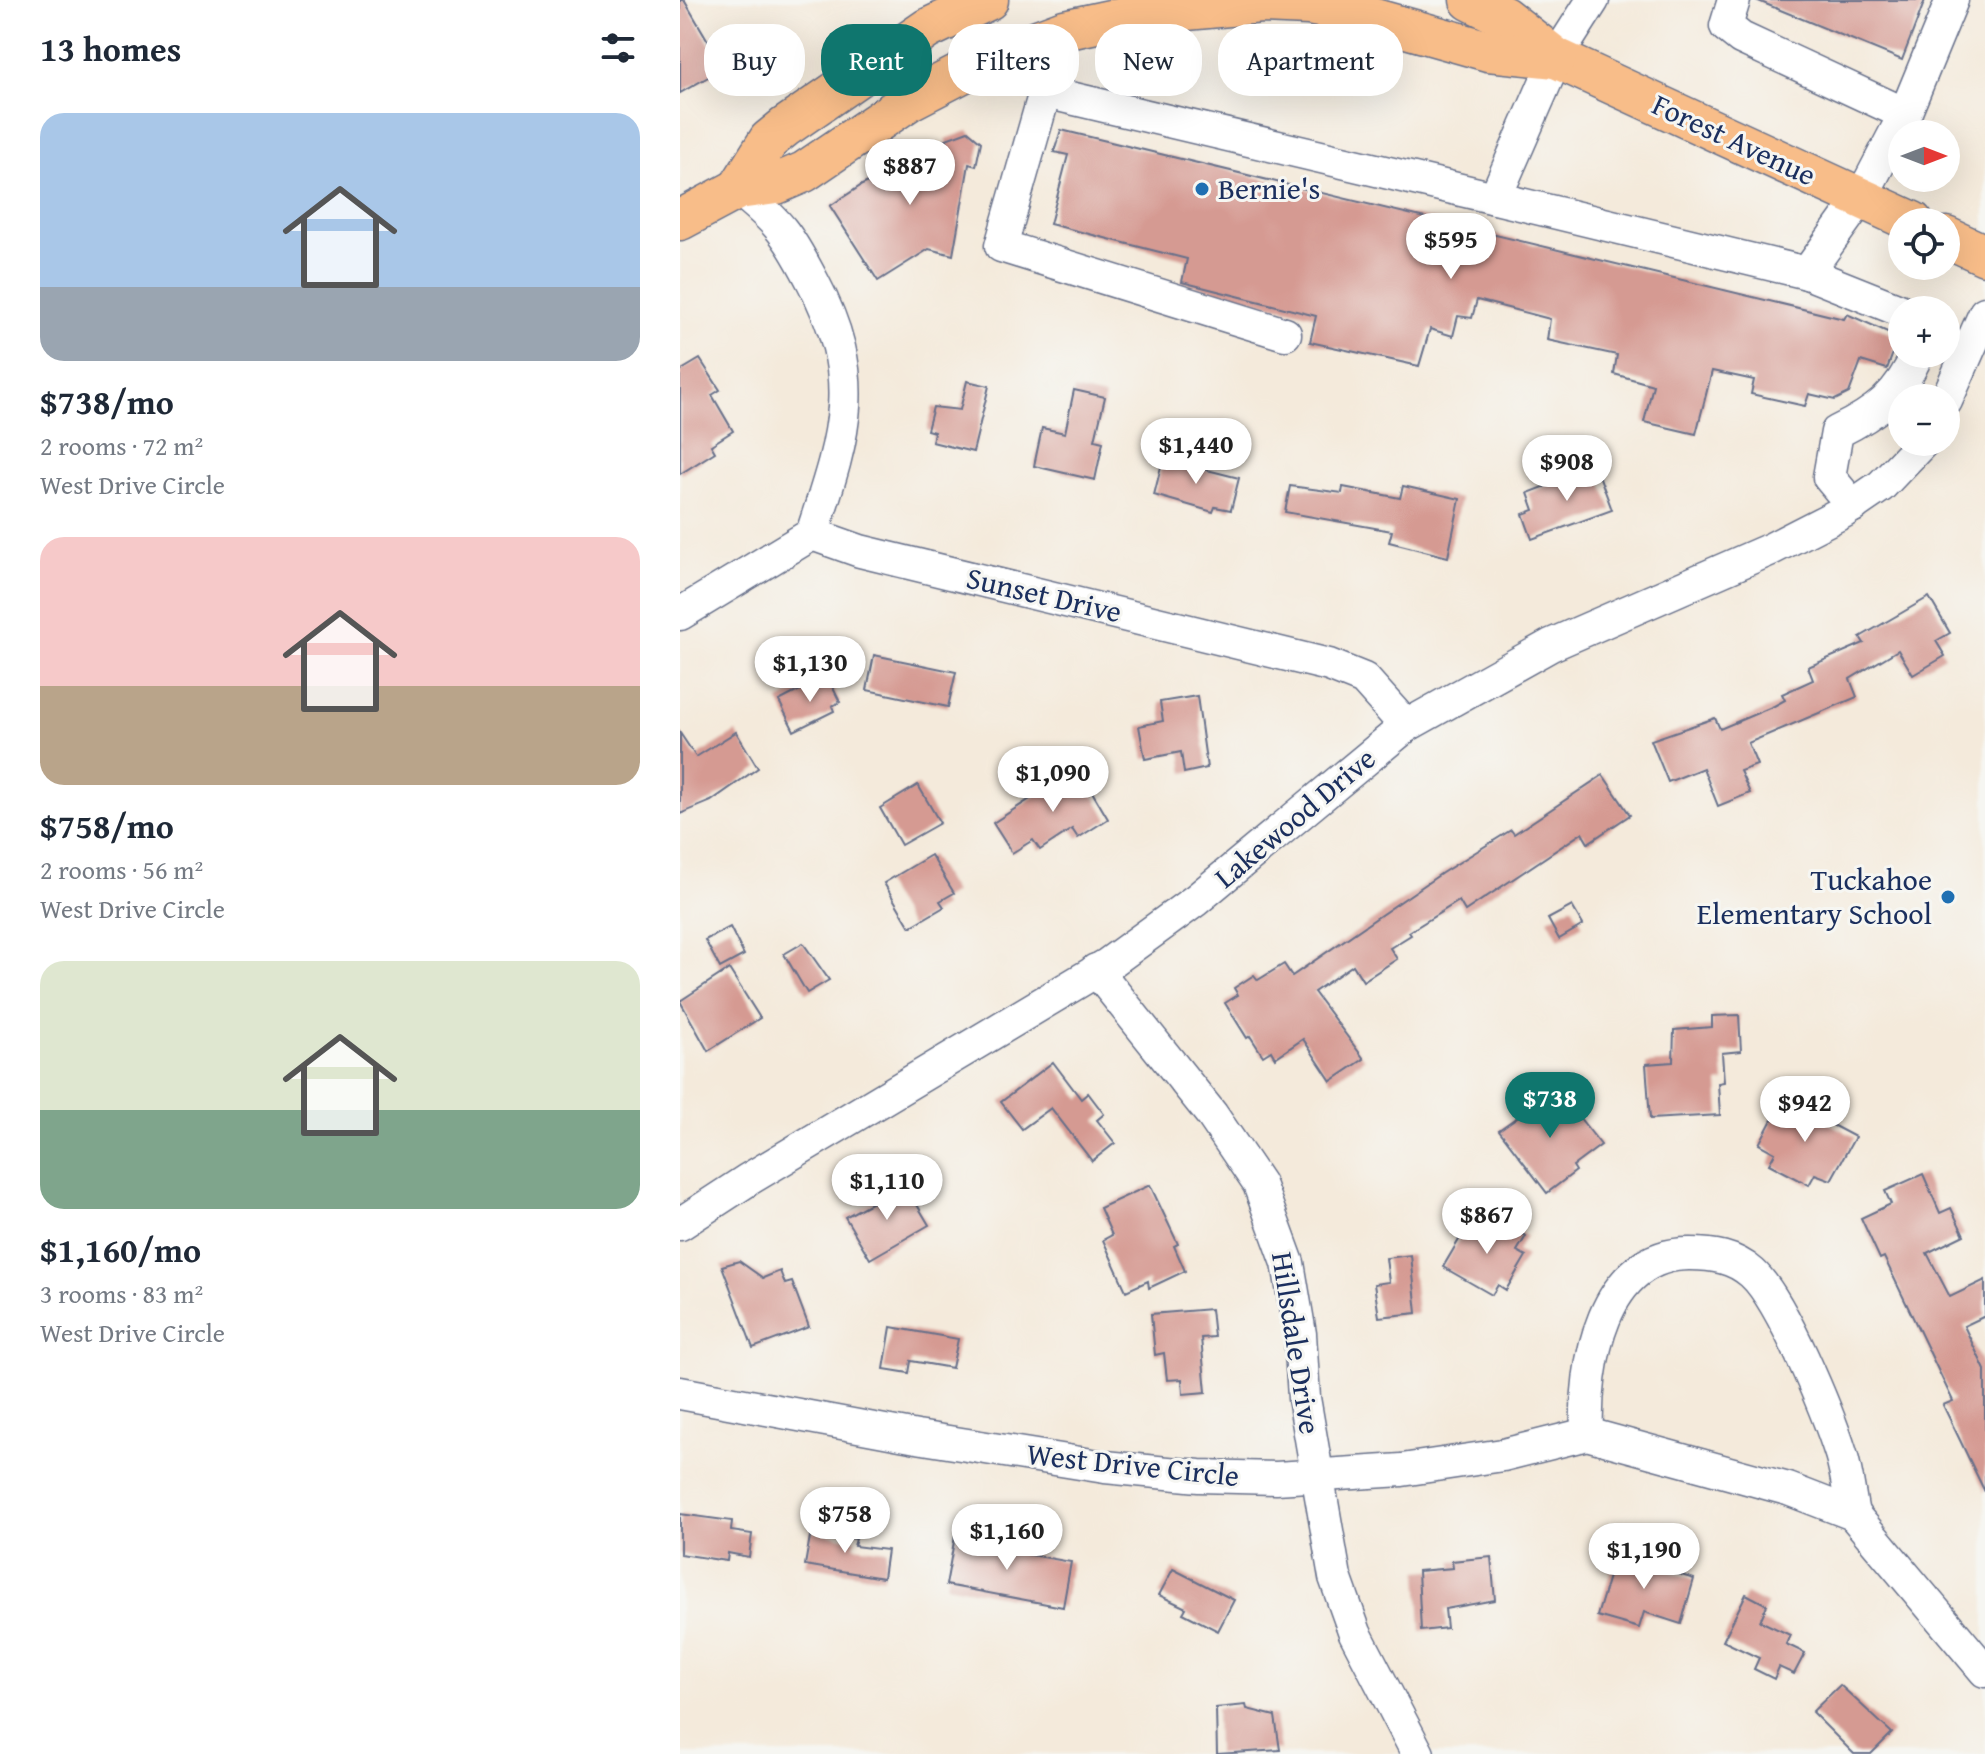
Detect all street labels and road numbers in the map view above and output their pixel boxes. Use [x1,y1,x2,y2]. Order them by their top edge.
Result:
street label: Forest Avenue [1645,82,1823,196]
street label: Sunset Drive [962,555,1126,633]
street label: Lakewood Drive [1204,736,1385,898]
street label: Hillsdale Drive [1261,1249,1333,1437]
street label: West Drive Circle [1025,1431,1242,1497]

